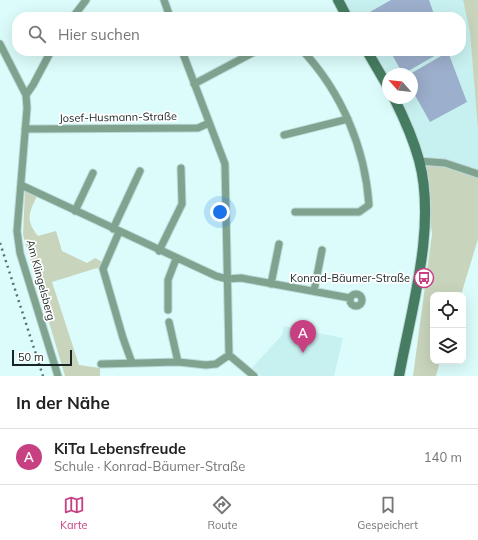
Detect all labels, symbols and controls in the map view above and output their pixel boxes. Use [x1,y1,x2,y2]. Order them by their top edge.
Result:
search box [12,12,466,56]
icon: search [26,23,48,45]
text: Hier suchen [58,25,140,44]
north arrow [382,68,418,104]
street label: Josef-Husmann-Straße [59,109,177,125]
your location [210,202,230,222]
street label: Am Klingelsberg [23,238,59,322]
bus stop icon: Konrad-Bäumer-Straße [413,267,435,289]
place label: Konrad-Bäumer-Straße [290,271,410,285]
map controls [430,292,466,364]
button: locate [430,292,466,328]
pin: A [290,320,316,353]
button: layers [430,328,466,364]
scale bar [12,348,72,367]
text: 50 m [18,350,44,364]
text: In der Nähe [16,392,110,413]
text: KiTa Lebensfreude [54,439,186,458]
text: A [24,449,34,465]
text: 140 m [424,449,462,465]
text: Schule · Konrad-Bäumer-Straße [54,458,245,474]
tab: Karte [60,494,88,532]
tab: Route [208,494,237,532]
tab: Gespeichert [357,494,418,532]

